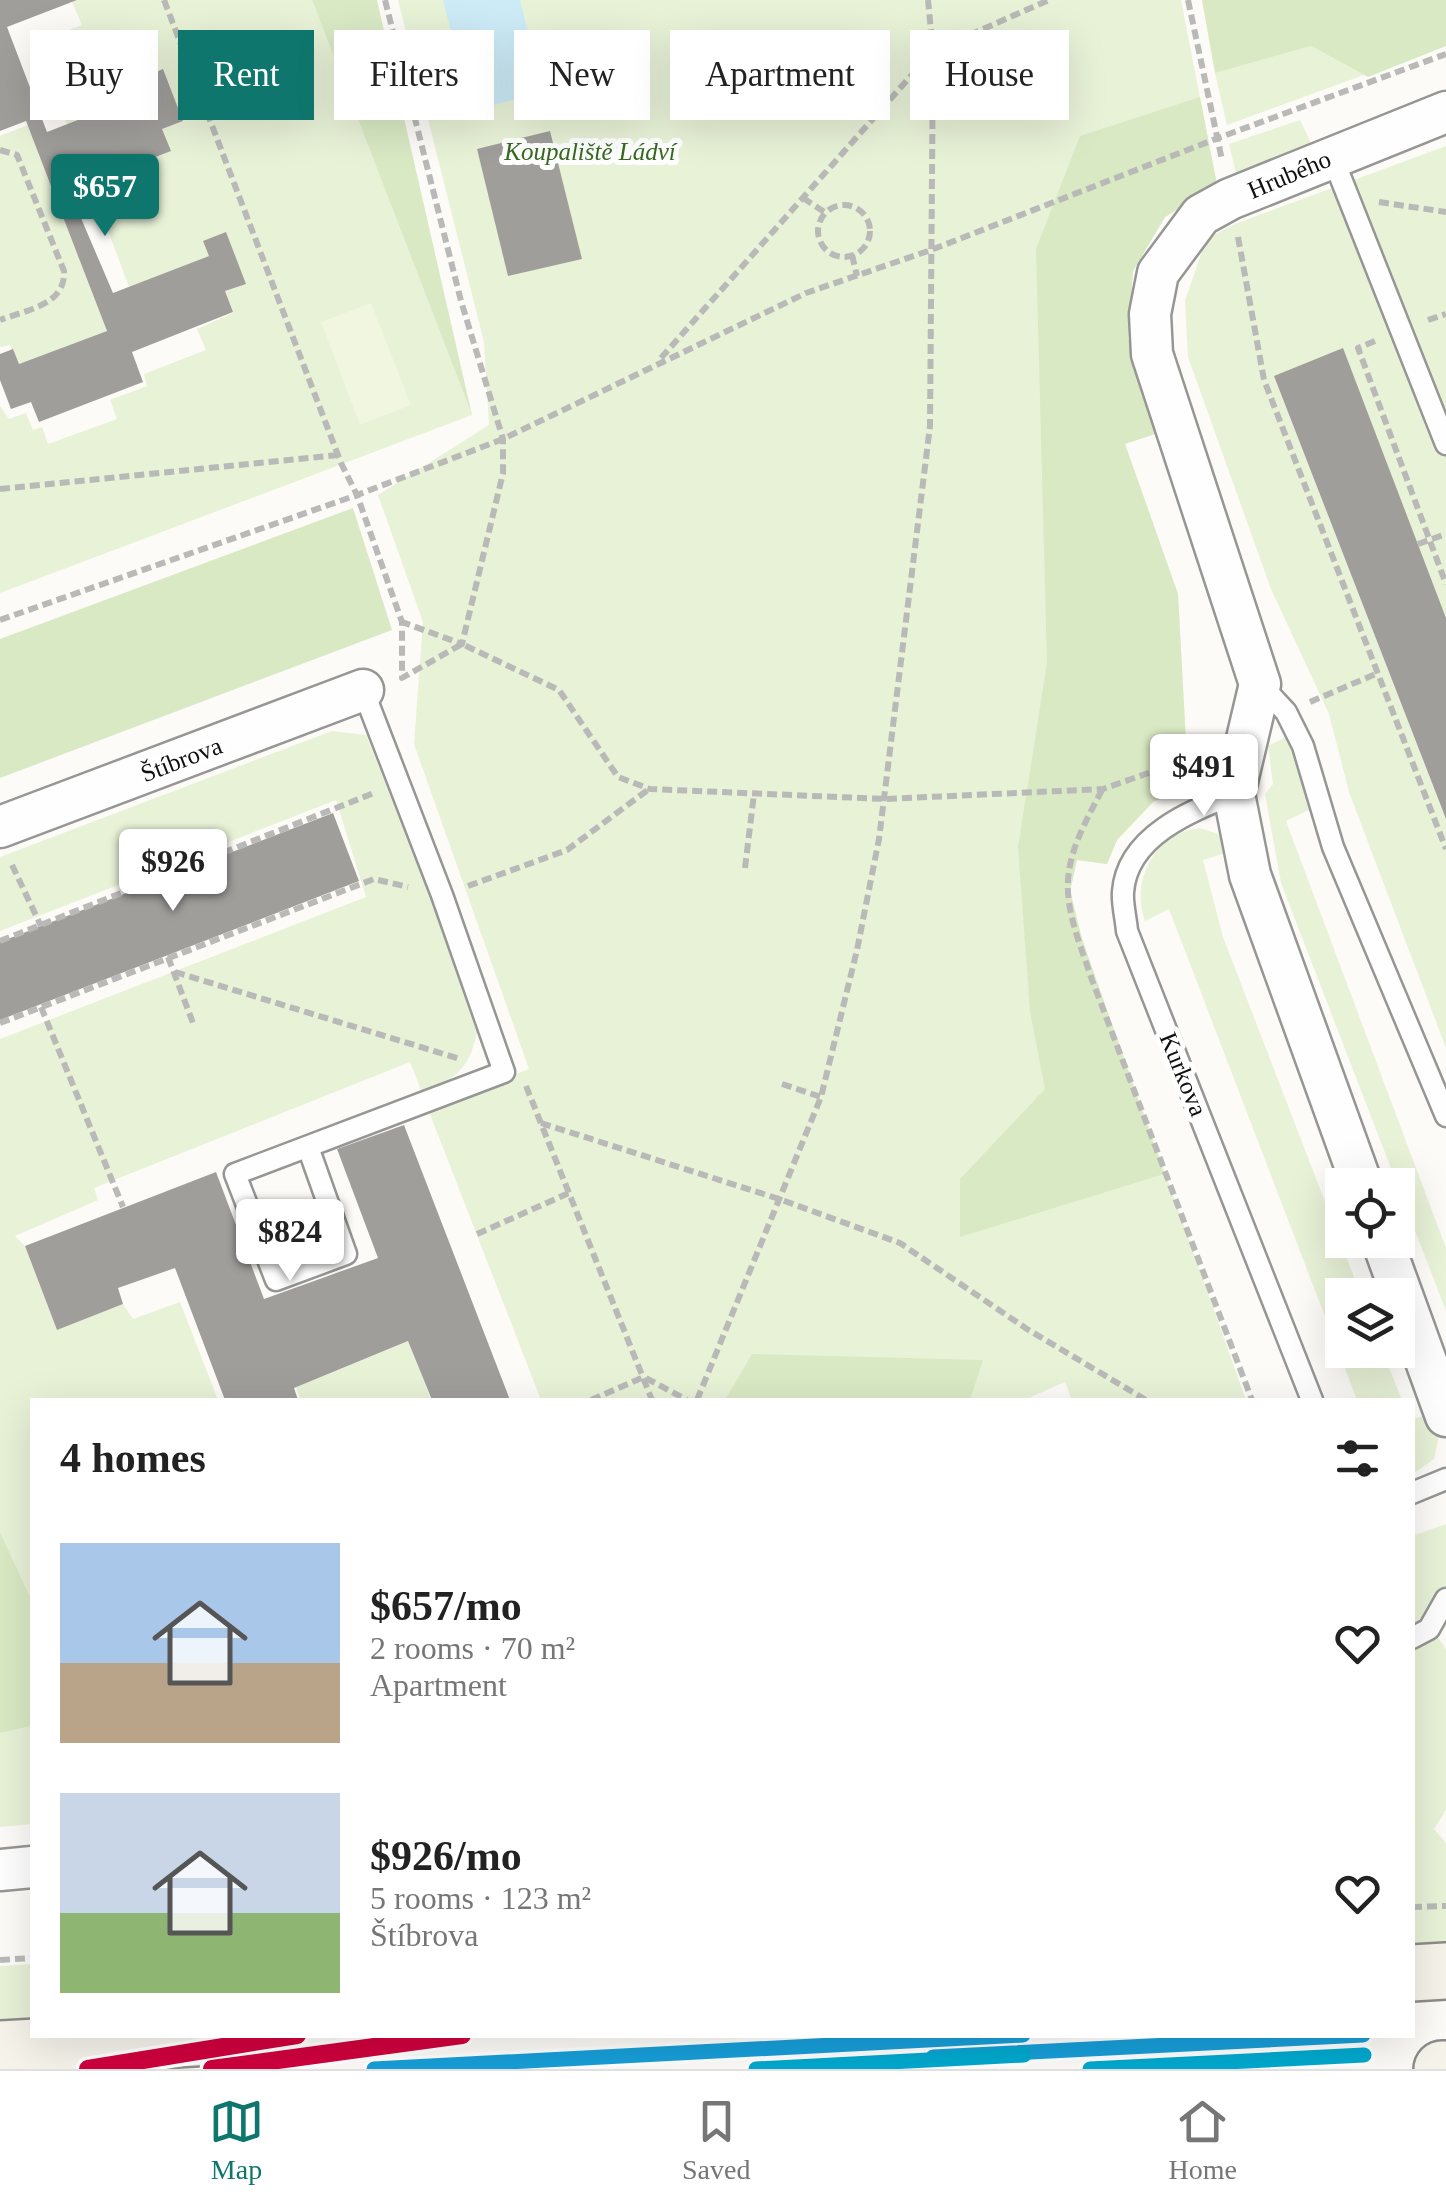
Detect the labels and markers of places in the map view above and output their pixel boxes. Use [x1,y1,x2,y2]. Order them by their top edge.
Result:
pin: $657 [46,154,164,239]
pin: $491 [1145,734,1263,819]
pin: $926 [114,829,232,914]
pin: $824 [231,1199,349,1284]

